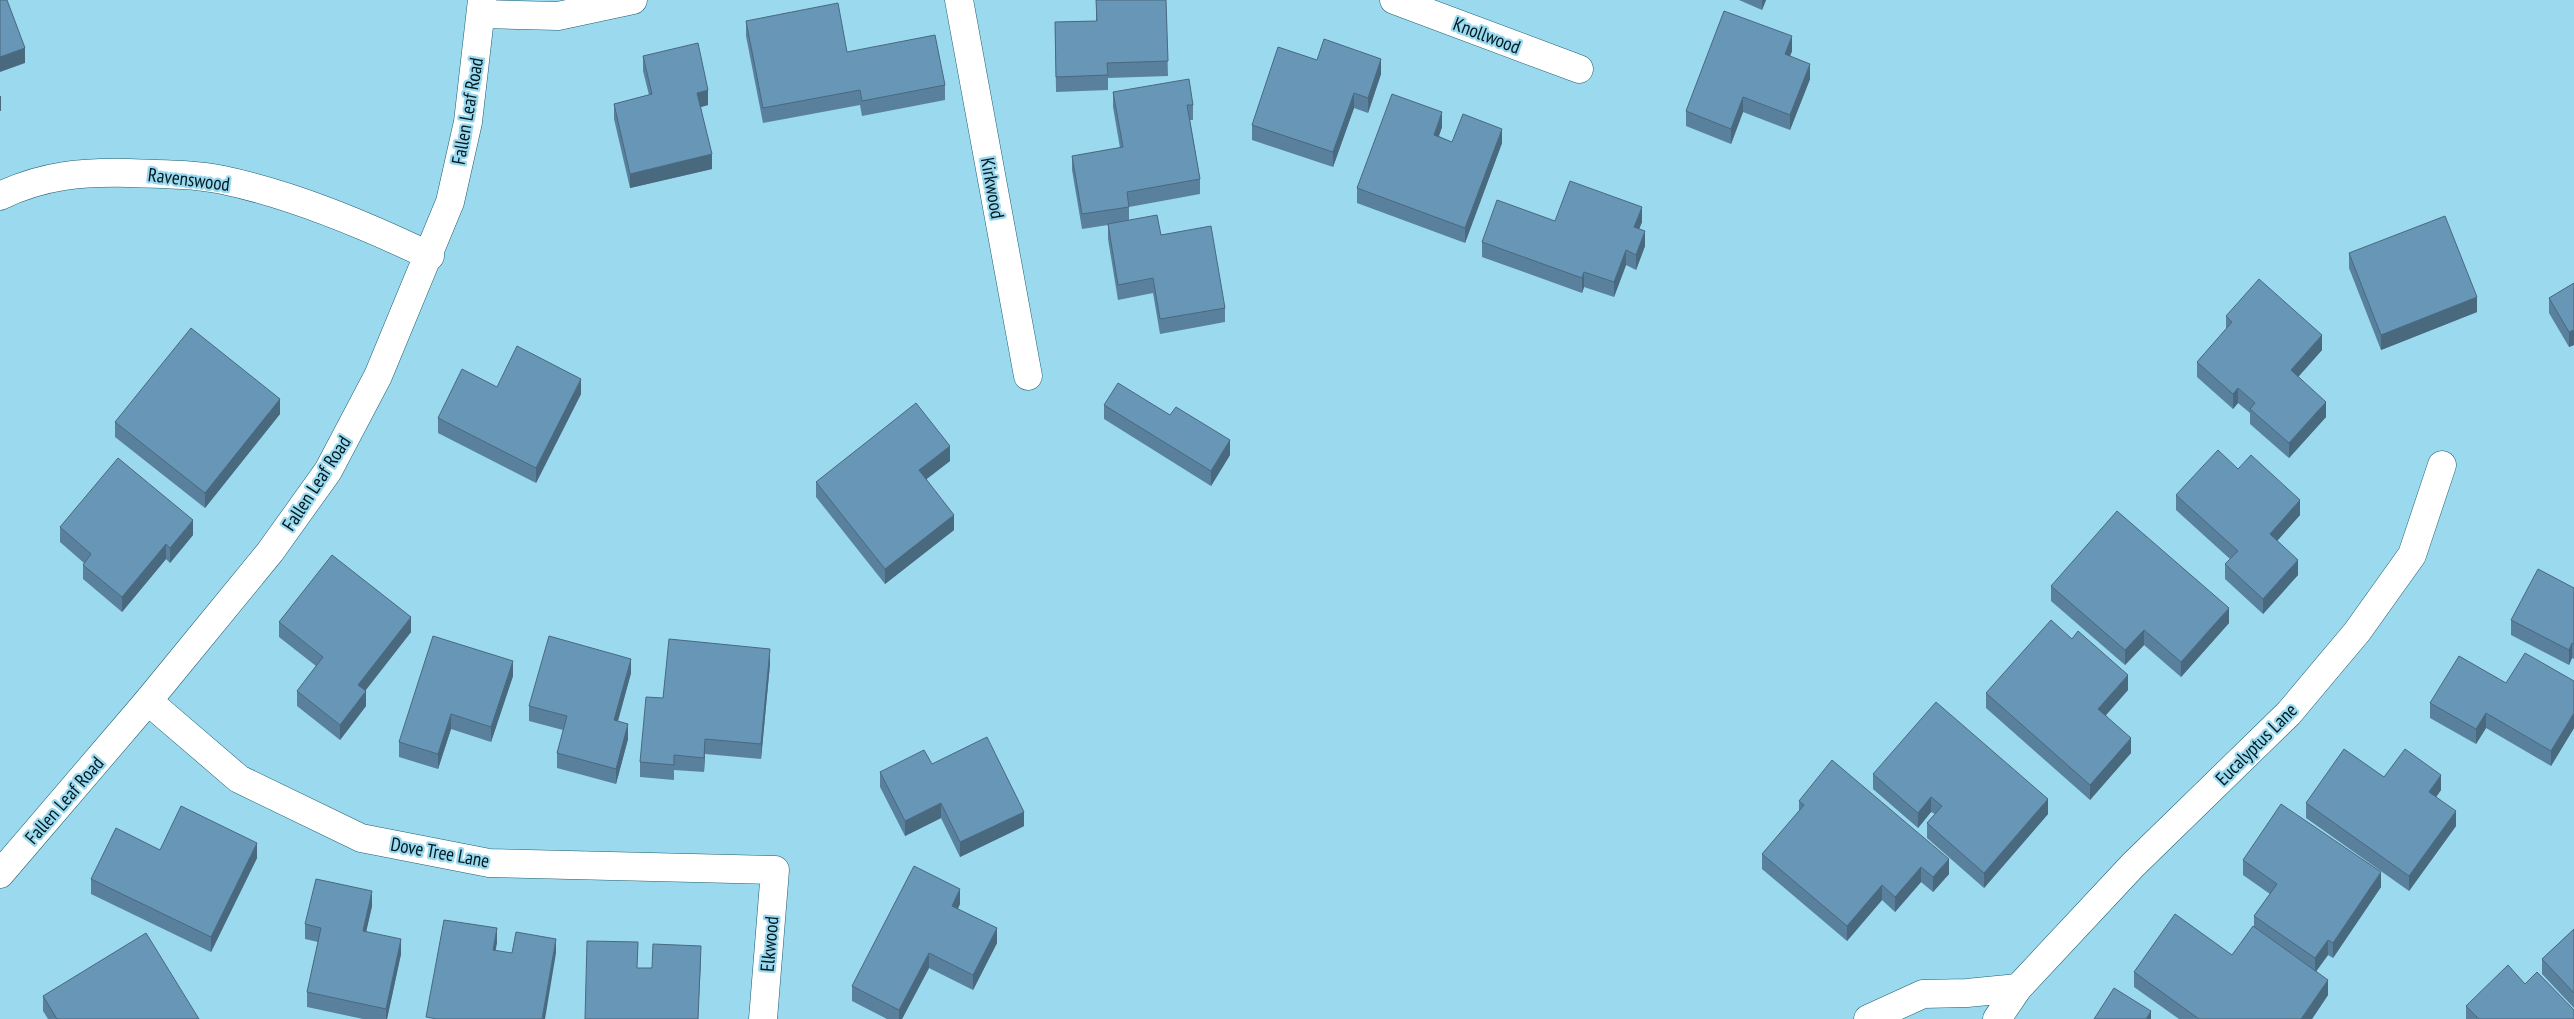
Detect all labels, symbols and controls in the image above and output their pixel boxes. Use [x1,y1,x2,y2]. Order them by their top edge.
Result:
street label: Knollwood [1450,11,1524,59]
street label: Fallen Leaf Road [446,56,488,166]
street label: Kirkwood [976,156,1010,220]
street label: Ravenswood [147,162,231,196]
street label: Fallen Leaf Road [276,431,356,535]
street label: Eucalyptus Lane [2210,698,2302,790]
street label: Fallen Leaf Road [19,751,109,849]
street label: Dove Tree Lane [389,832,491,873]
street label: Elkwood [755,915,783,973]

